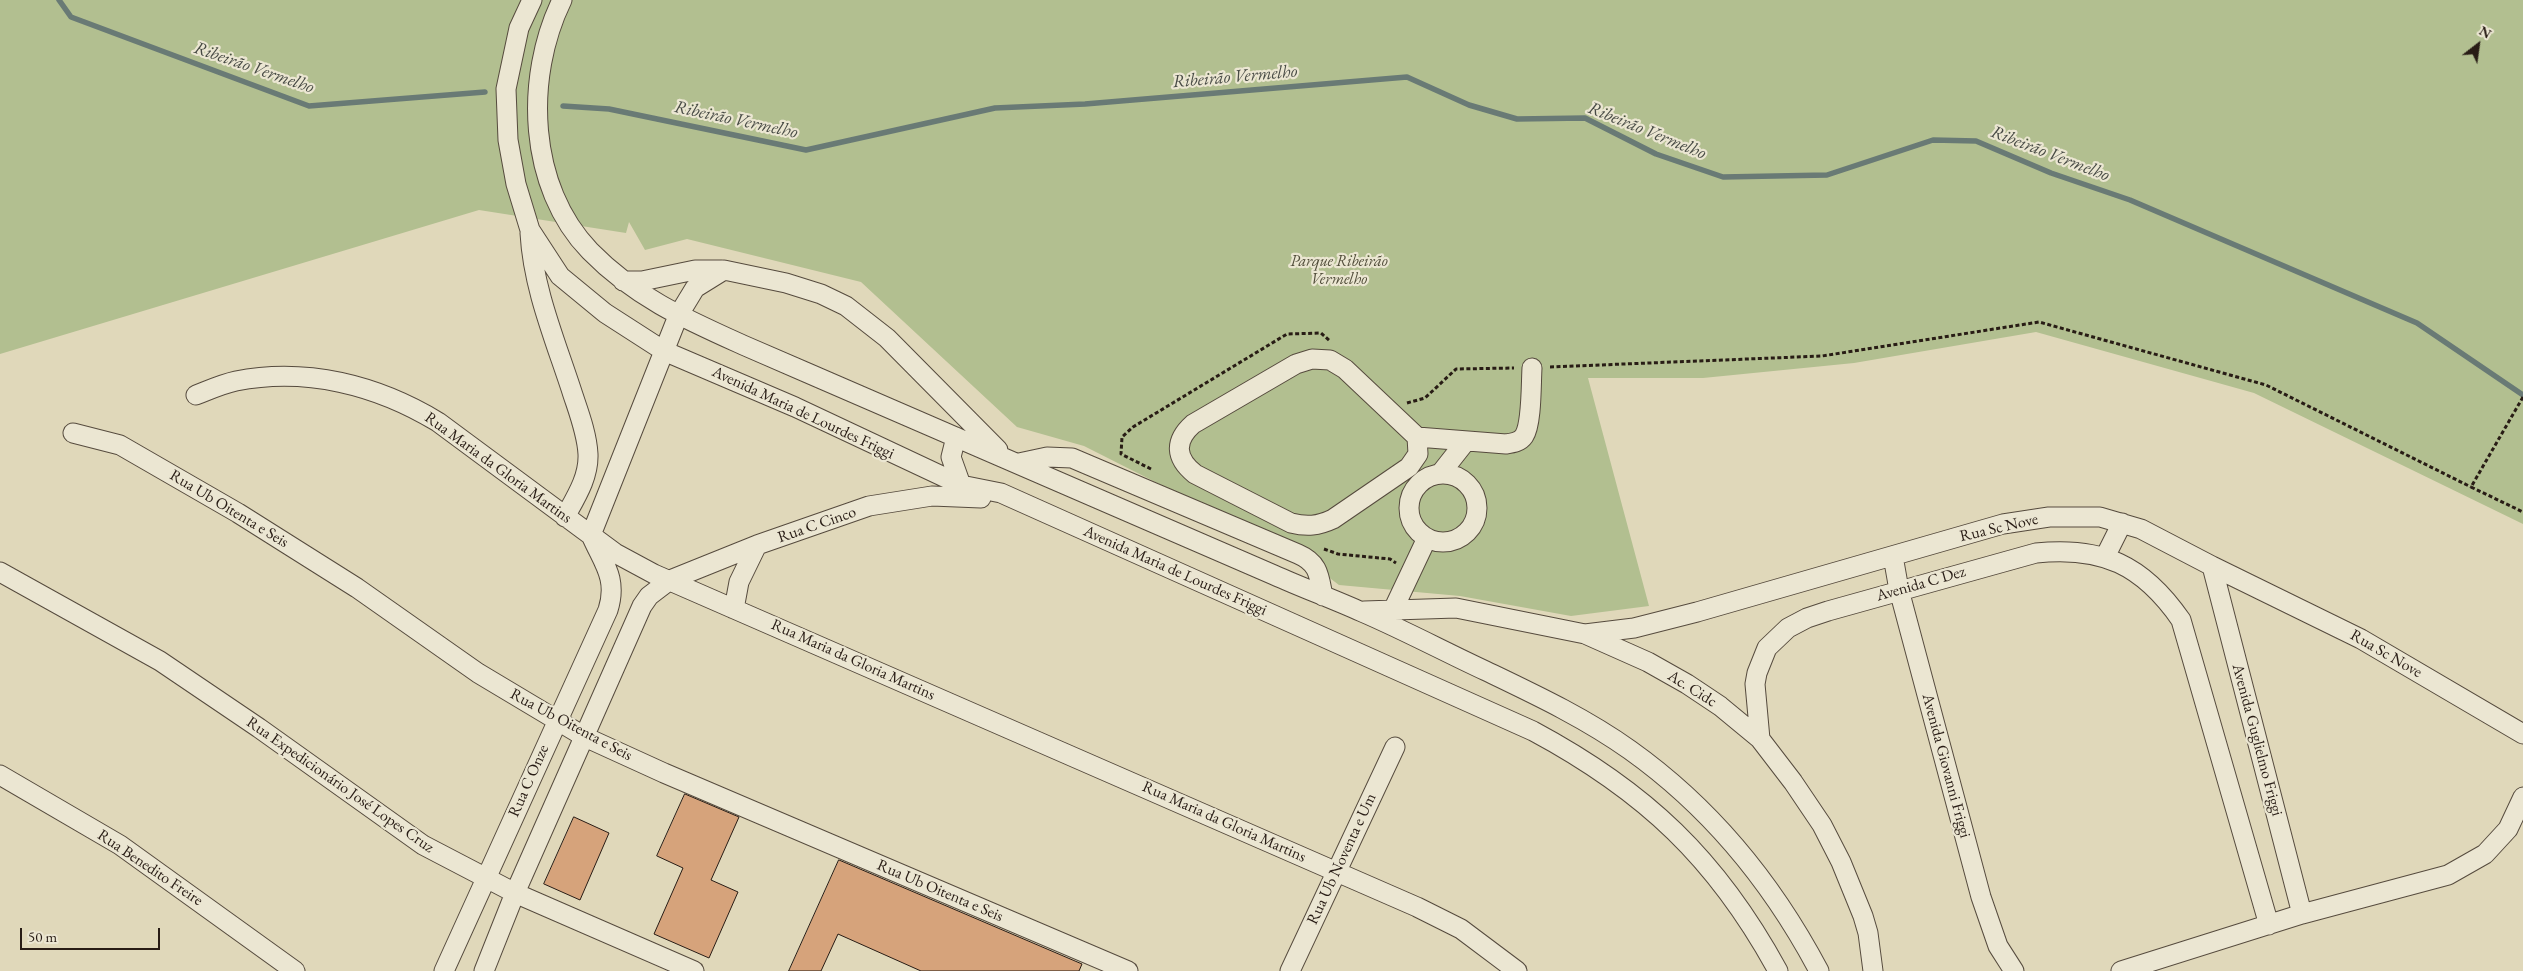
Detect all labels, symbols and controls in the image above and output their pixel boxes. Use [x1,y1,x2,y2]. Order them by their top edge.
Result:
north arrow [2453,20,2503,70]
text: N [2476,21,2495,43]
water label: Ribeirão Vermelho [191,37,317,99]
water label: Ribeirão Vermelho [1172,61,1298,93]
water label: Ribeirão Vermelho [672,96,800,144]
water label: Ribeirão Vermelho [1585,97,1709,165]
water label: Ribeirão Vermelho [1988,121,2112,187]
park label: Parque Ribeirão Vermelho [1290,252,1388,290]
street label: Avenida Maria de Lourdes Friggi [709,362,897,464]
street label: Rua Maria da Gloria Martins [421,408,575,528]
street label: Rua Ub Oitenta e Seis [166,466,292,552]
street label: Rua C Cinco [775,503,859,547]
street label: Rua Sc Nove [1958,510,2040,546]
street label: Avenida Maria de Lourdes Friggi [1080,522,1270,620]
street label: Avenida C Dez [1874,562,1968,606]
street label: Rua Maria da Gloria Martins [768,615,938,705]
street label: Rua Sc Nove [2347,626,2425,682]
street label: Avenida Guglielmo Friggi [2227,662,2287,818]
street label: Ac. Cidc [1664,666,1720,712]
street label: Rua Ub Oitenta e Seis [507,685,635,765]
street label: Avenida Giovanni Friggi [1917,692,1975,840]
street label: Rua Expedicionário José Lopes Cruz [242,713,438,857]
street label: Rua C Onze [505,742,553,820]
street label: Rua Maria da Gloria Martins [1139,777,1309,867]
street label: Rua Ub Noventa e Um [1303,790,1381,928]
street label: Rua Benedito Freire [94,826,206,910]
street label: Rua Ub Oitenta e Seis [874,856,1006,926]
scale bar [22,918,162,950]
text: 50 m [28,927,57,946]

